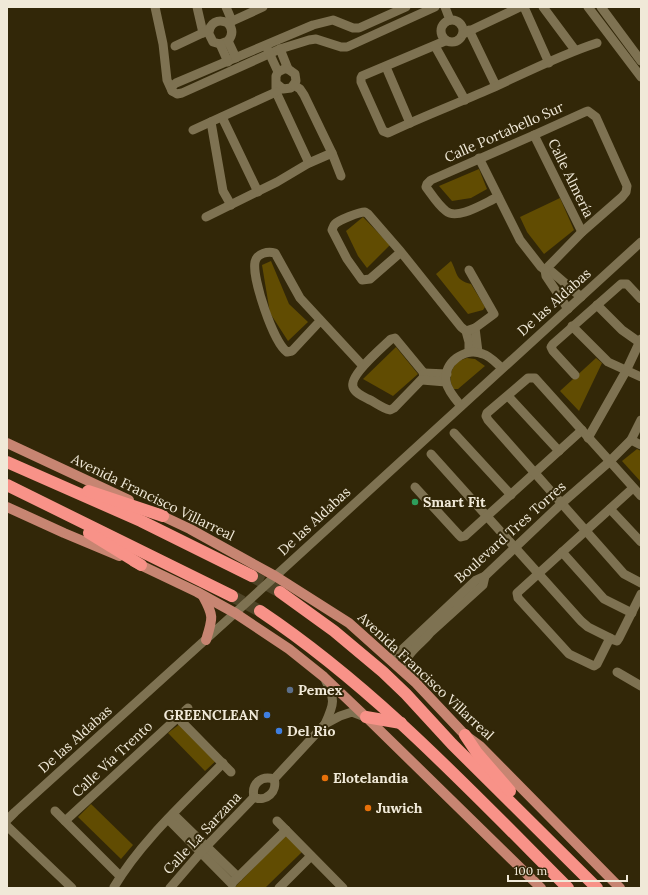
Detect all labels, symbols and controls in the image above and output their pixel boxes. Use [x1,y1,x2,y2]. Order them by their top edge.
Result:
street label: Calle Portabello Sur [442,98,566,166]
street label: Calle Almería [544,135,598,221]
street label: De las Aldabas [513,264,595,340]
street label: Avenida Francisco Villarreal [68,449,238,545]
street label: Boulevard Tres Torres [451,477,569,587]
street label: De las Aldabas [274,483,354,559]
place label: Smart Fit [423,493,486,511]
marker: Smart Fit [410,497,420,507]
street label: Avenida Francisco Villarreal [354,608,498,744]
place label: Pemex [298,681,343,699]
marker: Pemex [285,685,295,695]
street label: De las Aldabas [34,701,116,777]
place label: GREENCLEAN [164,706,259,724]
marker: GREENCLEAN [262,710,272,720]
street label: Calle Vía Trento [68,717,156,801]
place label: Del Rio [287,722,335,740]
marker: Del Rio [274,726,284,736]
place label: Elotelandia [333,769,409,787]
marker: Elotelandia [320,773,330,783]
street label: Calle La Sarzana [159,788,245,878]
place label: Juwich [376,799,423,817]
marker: Juwich [363,803,373,813]
scale bar [508,857,627,883]
text: 100 m [514,863,547,878]

